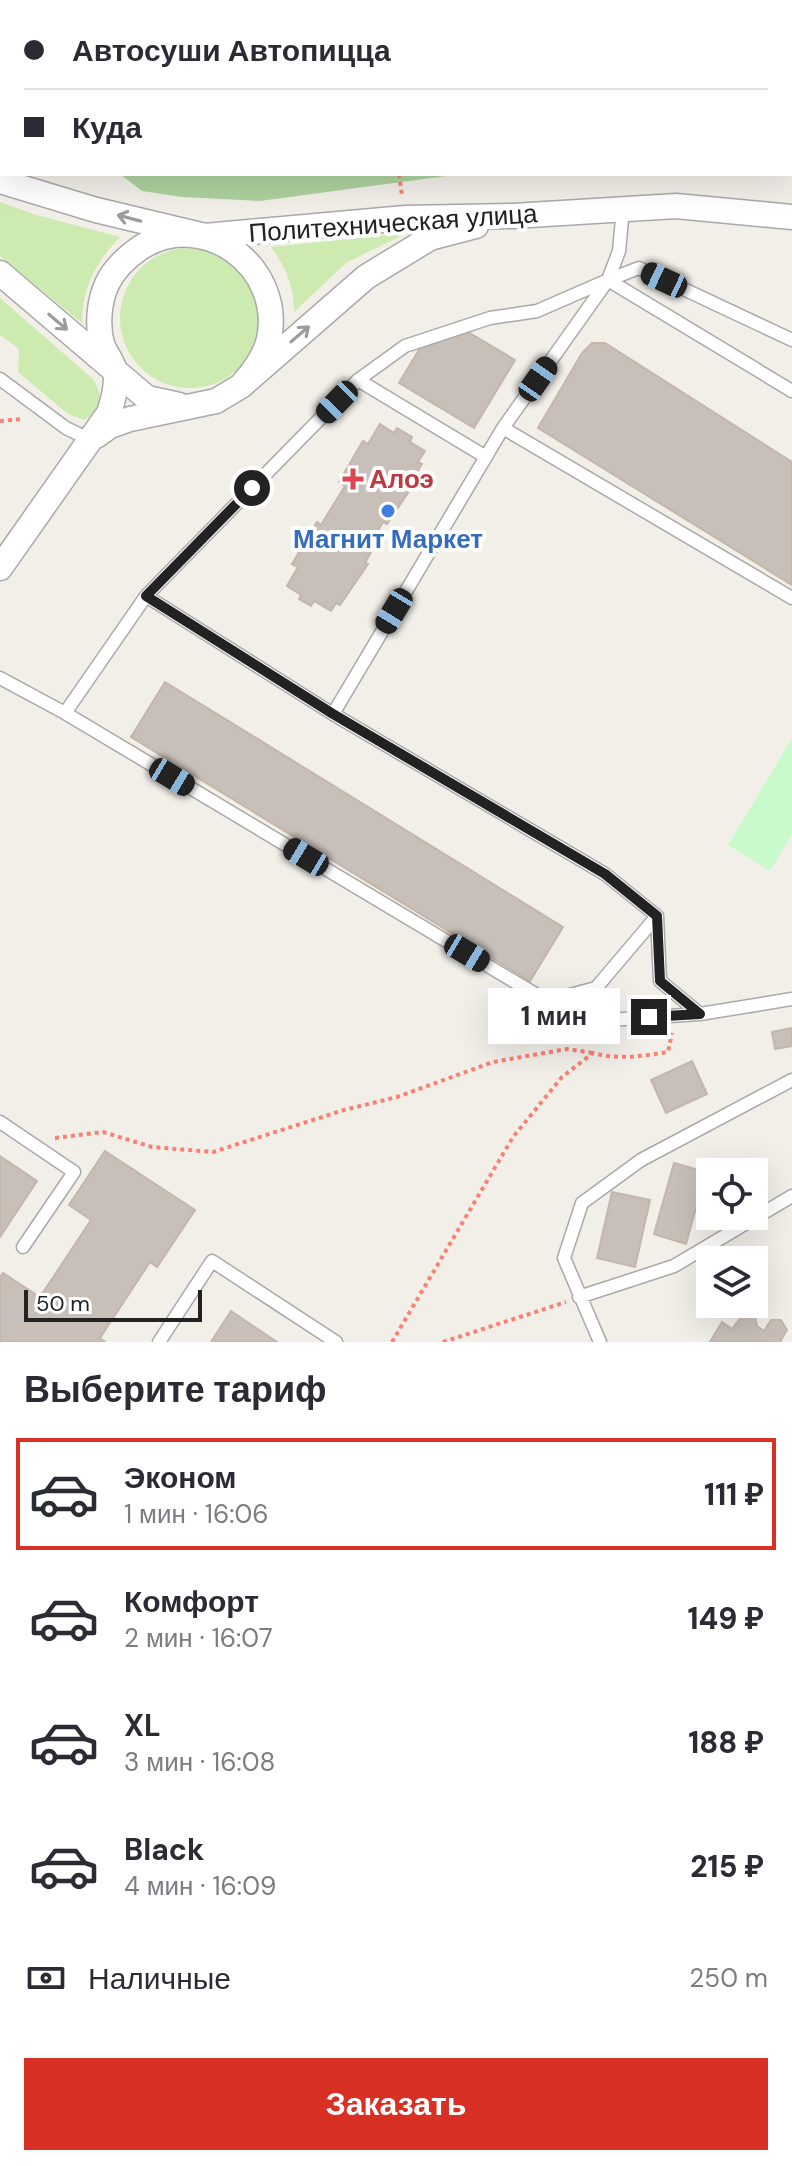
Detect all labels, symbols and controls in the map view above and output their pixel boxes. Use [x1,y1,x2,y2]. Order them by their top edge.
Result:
text: Автосуши Автопицца [72,31,391,70]
text: Куда [72,108,142,147]
street label: Политехническая улица [247,196,539,250]
one-way arrow [117,210,142,225]
car [637,259,691,301]
one-way arrow [47,313,67,331]
one-way arrow [289,325,309,343]
car [514,352,562,406]
car [312,376,362,428]
place label: Алоэ [369,462,434,496]
route start [234,470,270,506]
marker: Алоэ [344,470,362,488]
marker: Магнит Маркет [379,502,397,520]
place label: Магнит Маркет [293,522,483,556]
car [371,584,417,638]
car [145,754,199,800]
car [279,834,333,880]
car [440,930,494,976]
callout: 1 мин [489,989,621,1045]
text: 1 мин [521,999,587,1033]
route end [631,999,667,1035]
map controls [696,1158,768,1318]
button: locate [696,1158,768,1230]
button: layers [696,1246,768,1318]
scale bar [24,1286,202,1322]
text: 50 m [36,1289,90,1318]
text: Выберите тариф [24,1366,327,1413]
icon: car [28,1458,100,1530]
text: Эконом [124,1458,237,1497]
text: 111 ₽ [704,1475,764,1514]
text: 1 мин · 16:06 [124,1497,269,1531]
icon: car [28,1582,100,1654]
text: Комфорт [124,1582,259,1621]
text: 149 ₽ [688,1599,764,1638]
text: 2 мин · 16:07 [124,1621,273,1655]
icon: car [28,1706,100,1778]
text: XL [124,1706,161,1745]
text: 188 ₽ [688,1723,764,1762]
text: 3 мин · 16:08 [124,1745,275,1779]
icon: car [28,1830,100,1902]
text: Black [124,1830,204,1869]
text: 215 ₽ [690,1847,764,1886]
text: 4 мин · 16:09 [124,1869,276,1903]
icon: cash [24,1956,68,2000]
text: Наличные [88,1959,231,1998]
text: 250 m [689,1961,768,1995]
button: Заказать [24,2058,768,2150]

